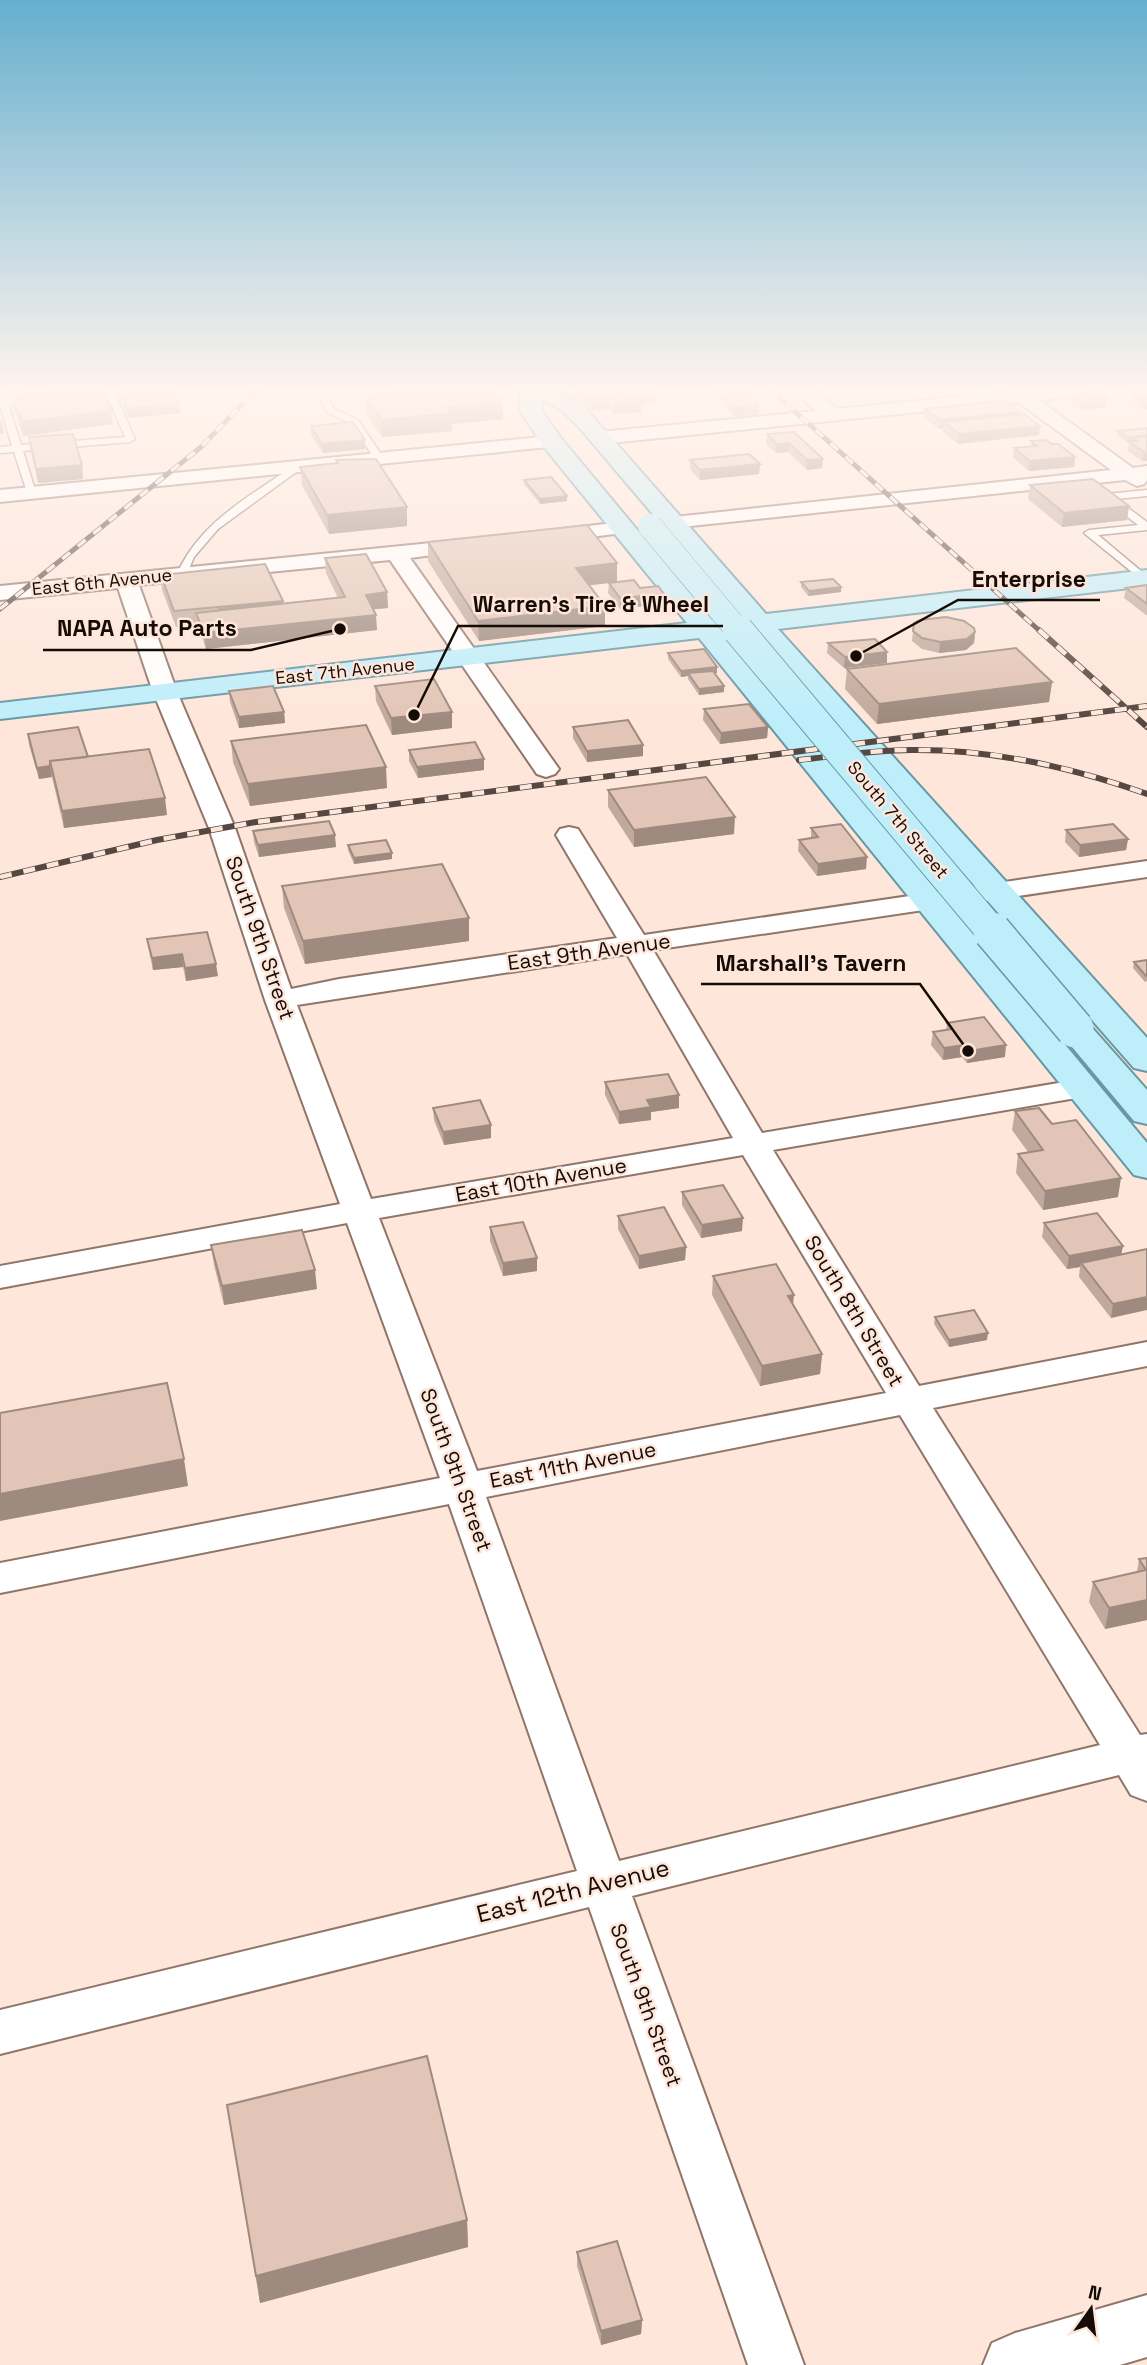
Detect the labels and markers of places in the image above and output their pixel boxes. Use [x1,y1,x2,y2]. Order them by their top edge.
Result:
callout: Enterprise [958,556,1100,600]
callout: Warren's Tire & Wheel [458,582,723,626]
callout: NAPA Auto Parts [43,606,251,650]
callout: Marshall's Tavern [701,940,920,984]

